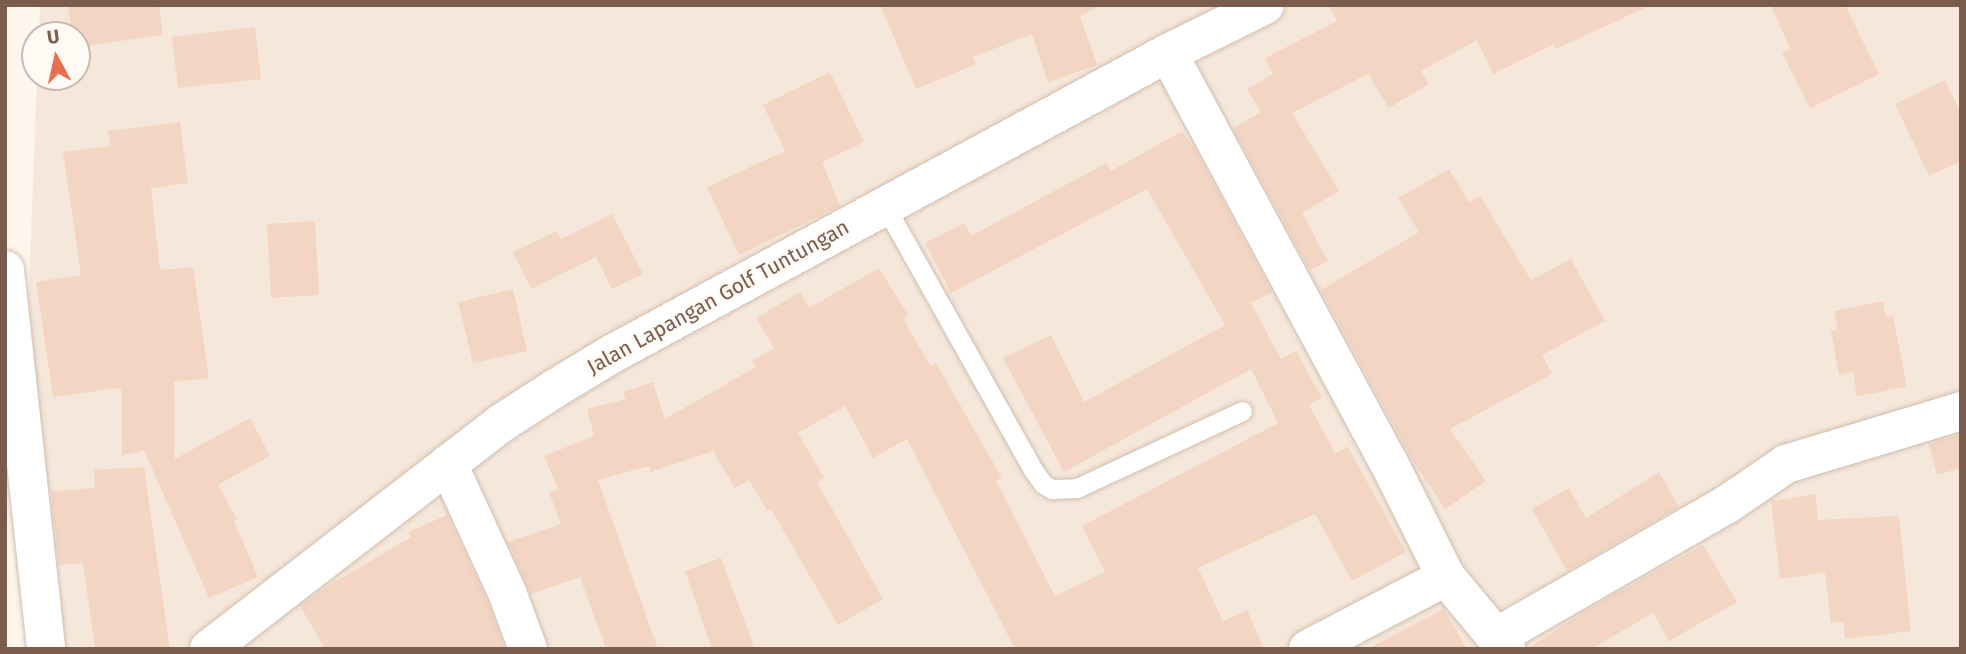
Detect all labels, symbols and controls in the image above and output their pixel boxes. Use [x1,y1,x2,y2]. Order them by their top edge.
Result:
north arrow [21,21,91,91]
text: U [46,24,61,49]
street label: Jalan Lapangan Golf Tuntungan [583,214,853,380]

